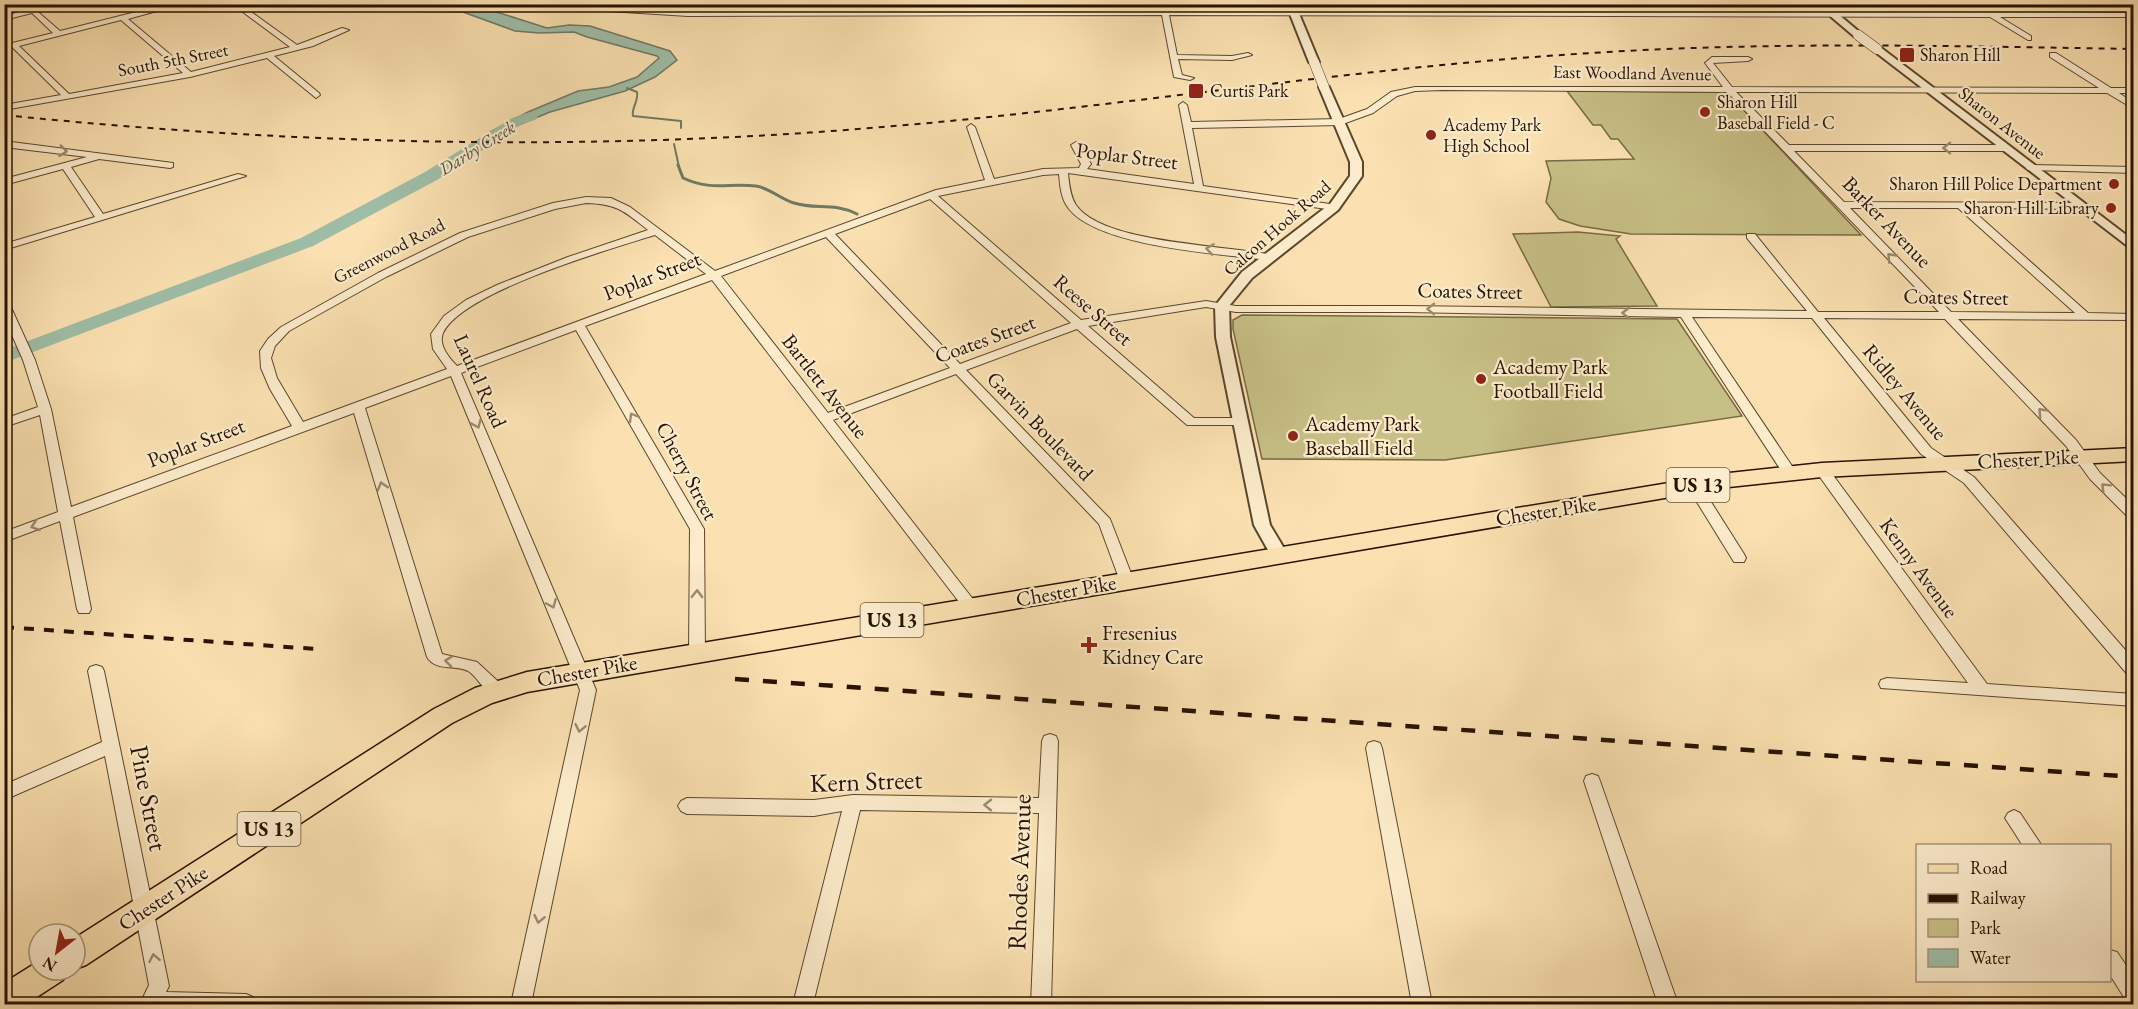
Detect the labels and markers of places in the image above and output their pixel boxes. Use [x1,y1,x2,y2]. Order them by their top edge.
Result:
place label: Sharon Hill [1920,43,2000,66]
marker: Sharon Hill [1898,46,1916,64]
place label: Curtis Park [1210,79,1289,102]
marker: Curtis Park [1187,82,1205,100]
place label: Sharon Hill Baseball Field - C [1717,90,1835,134]
marker: Sharon Hill Baseball Field - C [1698,105,1712,119]
place label: Academy Park High School [1442,113,1542,157]
marker: Academy Park High School [1424,128,1438,142]
place label: Sharon Hill Police Department [1889,172,2102,195]
marker: Sharon Hill Police Department [2107,177,2121,191]
place label: Sharon Hill Library [1964,196,2099,219]
marker: Sharon Hill Library [2104,201,2118,215]
place label: Academy Park Football Field [1492,353,1609,404]
marker: Academy Park Football Field [1474,372,1488,386]
place label: Academy Park Baseball Field [1304,410,1421,461]
marker: Academy Park Baseball Field [1286,429,1300,443]
place label: Fresenius Kidney Care [1102,619,1203,670]
marker: Fresenius Kidney Care [1080,636,1098,654]

